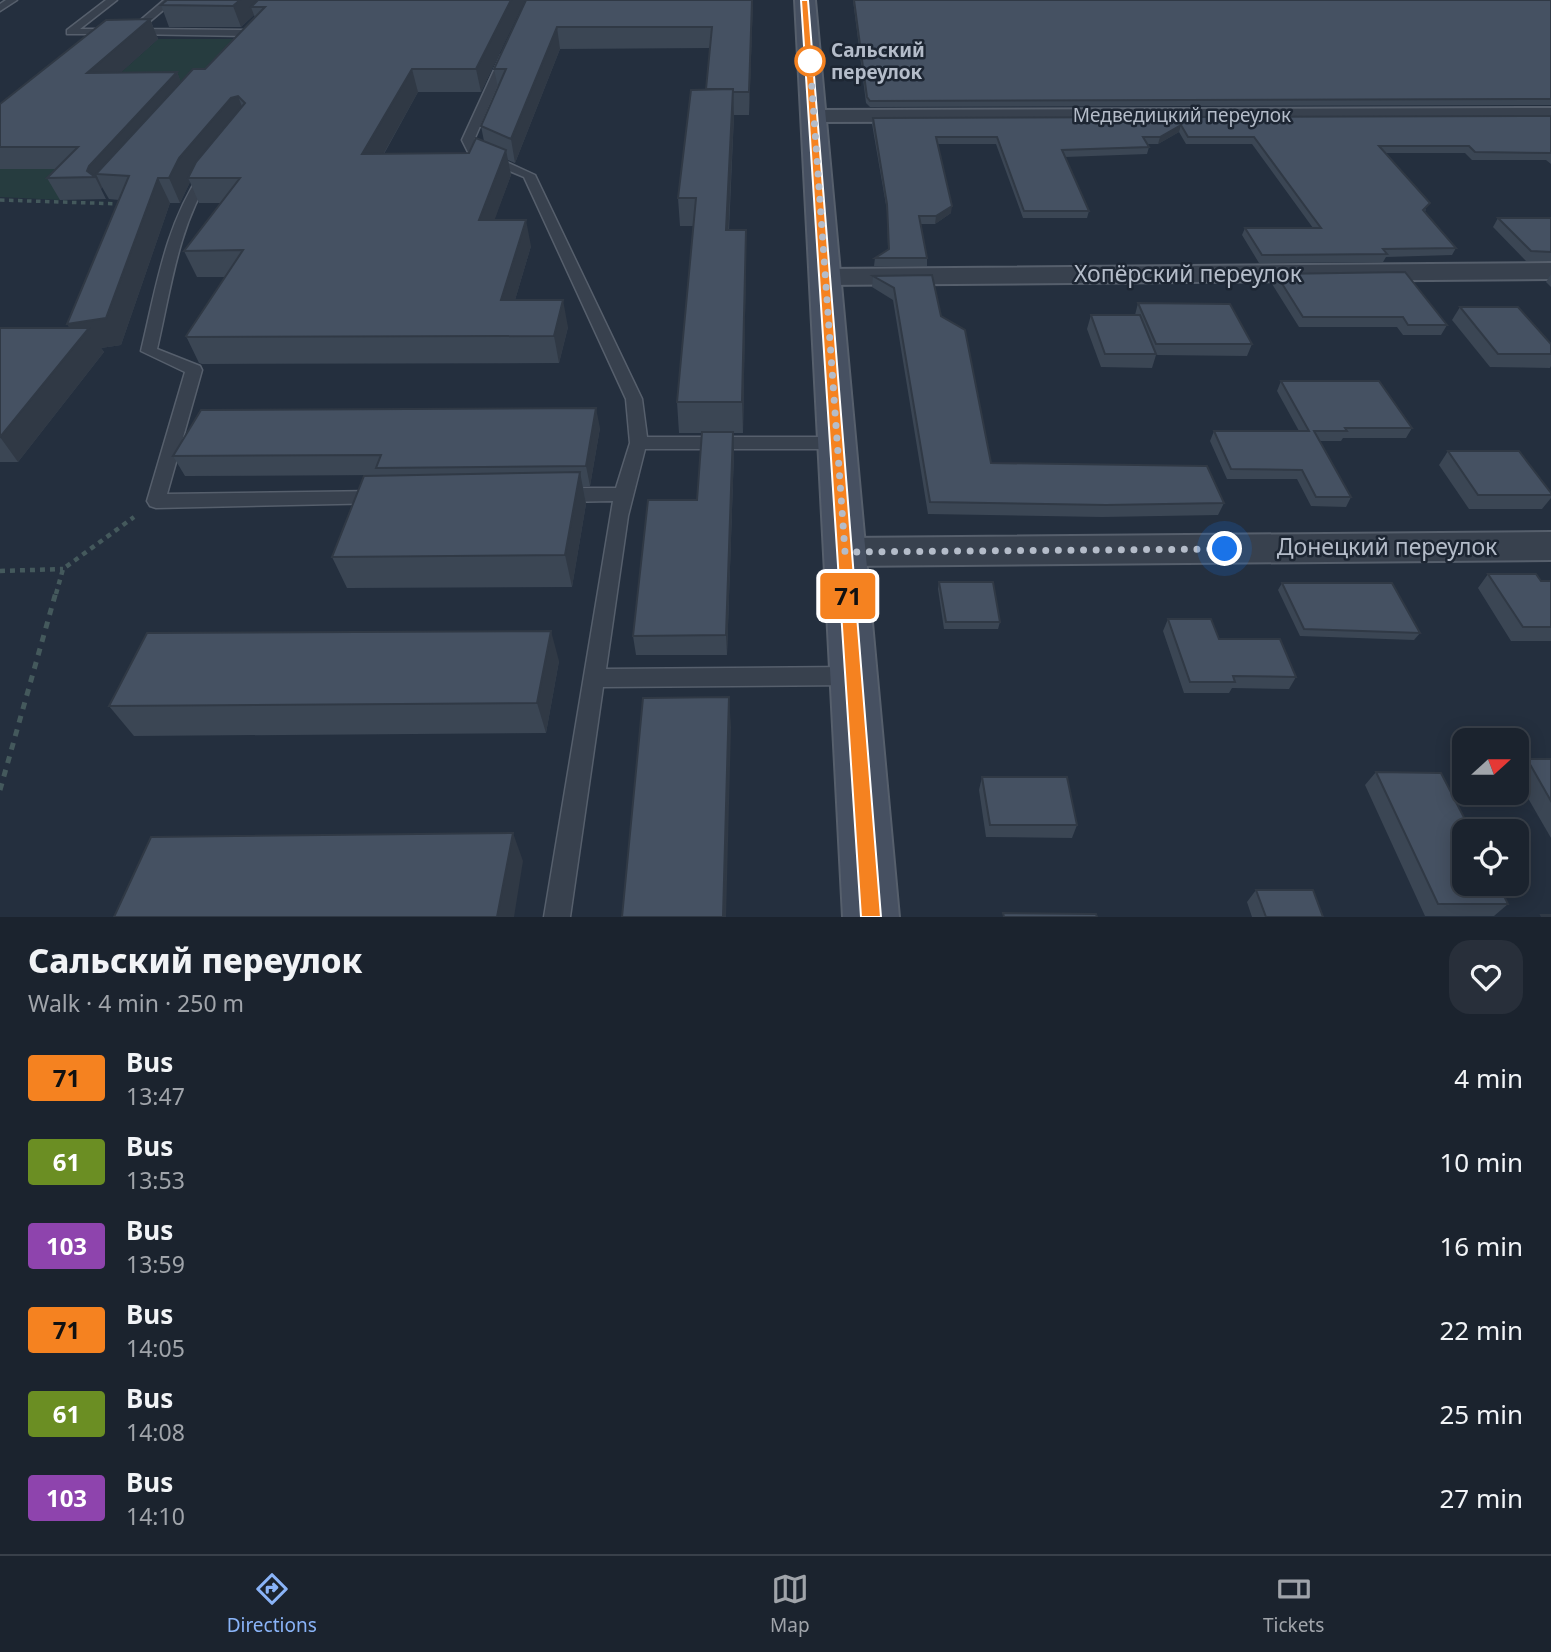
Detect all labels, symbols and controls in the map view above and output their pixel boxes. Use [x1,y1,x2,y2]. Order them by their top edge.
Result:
place label: Сальский переулок [831,37,925,85]
marker: Сальский переулок [795,46,825,76]
street label: Медведицкий переулок [1073,102,1291,128]
street label: Хопёрский переулок [1074,257,1303,289]
street label: Донецкий переулок [1277,530,1498,562]
your location [1207,531,1242,566]
line badge: 71 [816,573,880,619]
text: 71 [834,579,862,612]
north arrow [1452,728,1530,805]
map controls [1452,728,1529,896]
button: locate [1452,819,1529,896]
text: Сальский переулок [28,938,362,983]
button: heart [1449,940,1523,1014]
text: Walk · 4 min · 250 m [28,987,244,1019]
text: Bus [126,1044,173,1080]
text: 4 min [1454,1060,1523,1096]
text: 71 [53,1061,80,1094]
text: 13:47 [126,1080,185,1112]
text: Bus [126,1128,173,1164]
text: 10 min [1439,1144,1523,1180]
text: 61 [53,1145,80,1178]
text: 13:53 [126,1164,185,1196]
text: Bus [126,1212,173,1248]
text: 16 min [1439,1228,1523,1264]
text: 103 [46,1229,87,1262]
text: 13:59 [126,1248,185,1280]
text: Bus [126,1296,173,1332]
text: 22 min [1439,1312,1523,1348]
text: 71 [53,1313,80,1346]
text: 14:05 [126,1332,185,1364]
text: Bus [126,1380,173,1416]
text: 25 min [1439,1396,1523,1432]
text: 61 [53,1397,80,1430]
text: 14:08 [126,1416,185,1448]
text: Bus [126,1464,173,1500]
text: 27 min [1439,1480,1523,1516]
text: 103 [46,1481,87,1514]
text: 14:10 [126,1500,185,1532]
tab: Directions [227,1570,317,1638]
tab: Map [770,1570,810,1638]
tab: Tickets [1263,1570,1324,1638]

